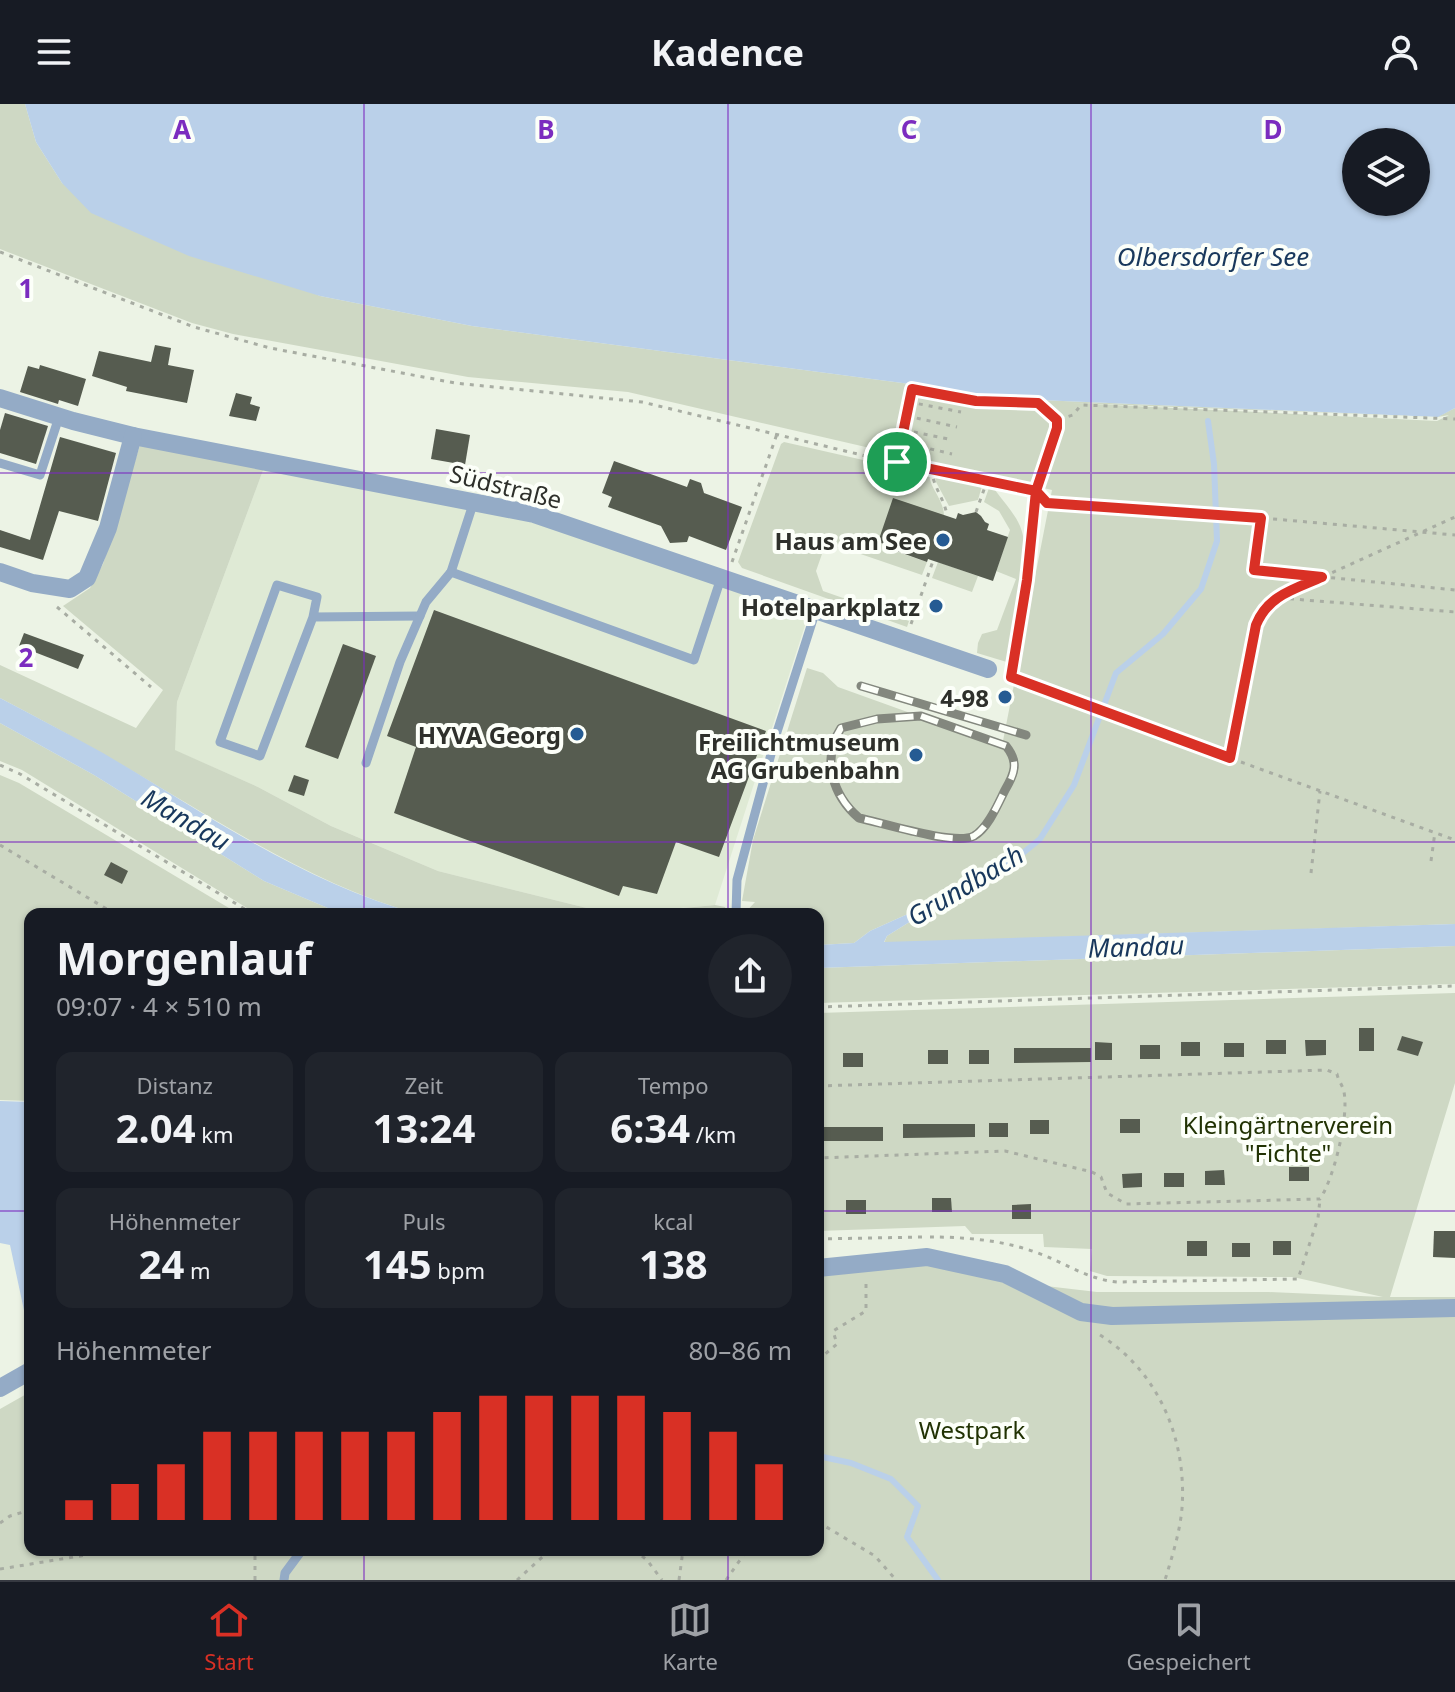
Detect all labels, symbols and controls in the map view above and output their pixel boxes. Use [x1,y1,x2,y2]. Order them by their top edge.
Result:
text: Kadence [651,28,804,77]
icon: menu [32,30,76,74]
icon: person [1379,30,1423,74]
text: A [173,111,191,147]
text: B [537,111,555,147]
text: C [901,111,917,147]
text: D [1263,111,1283,147]
map controls [1342,128,1430,216]
button: layers [1342,128,1430,216]
water label: Olbersdorfer See [1117,238,1309,274]
text: 1 [19,270,33,306]
pin [863,428,931,496]
icon: arrive [875,440,919,484]
street label: Südstraße [446,456,566,516]
place label: Haus am See [774,524,927,557]
marker: Haus am See [934,531,952,549]
place label: Hotelparkplatz [741,590,920,623]
marker: Hotelparkplatz [927,597,945,615]
text: 2 [19,639,34,675]
place label: 4-98 [940,681,989,714]
marker: 4-98 [996,688,1014,706]
place label: HYVA Georg [418,718,561,751]
marker: HYVA Georg [568,725,586,743]
place label: Freilichtmuseum AG Grubenbahn [698,725,900,786]
marker: Freilichtmuseum AG Grubenbahn [907,746,925,764]
water label: Mandau [135,779,237,859]
water label: Grundbach [900,836,1030,934]
water label: Mandau [1087,926,1185,966]
text: Morgenlauf [56,928,312,988]
button: share [708,934,792,1018]
text: 09:07 · 4 × 510 m [56,988,262,1024]
text: Distanz [136,1070,213,1100]
text: Zeit [405,1070,443,1100]
text: Tempo [638,1070,709,1100]
text: 2.04 [116,1100,196,1155]
text: 13:24 [373,1100,475,1155]
text: 6:34 [610,1100,690,1155]
park label: Kleingärtnerverein "Fichte" [1183,1108,1393,1169]
text: km [196,1119,234,1149]
text: /km [690,1119,736,1149]
text: Höhenmeter [109,1206,240,1236]
text: Puls [402,1206,446,1236]
text: kcal [653,1206,693,1236]
text: 24 [139,1236,184,1291]
text: 145 [363,1236,432,1291]
text: 138 [639,1236,708,1291]
text: m [184,1255,211,1285]
text: bpm [432,1255,485,1285]
text: Höhenmeter [56,1332,212,1368]
text: 80–86 m [688,1332,792,1368]
park label: Westpark [919,1413,1025,1446]
tab: Start [204,1598,254,1676]
tab: Karte [662,1598,718,1676]
tab: Gespeichert [1126,1598,1251,1676]

